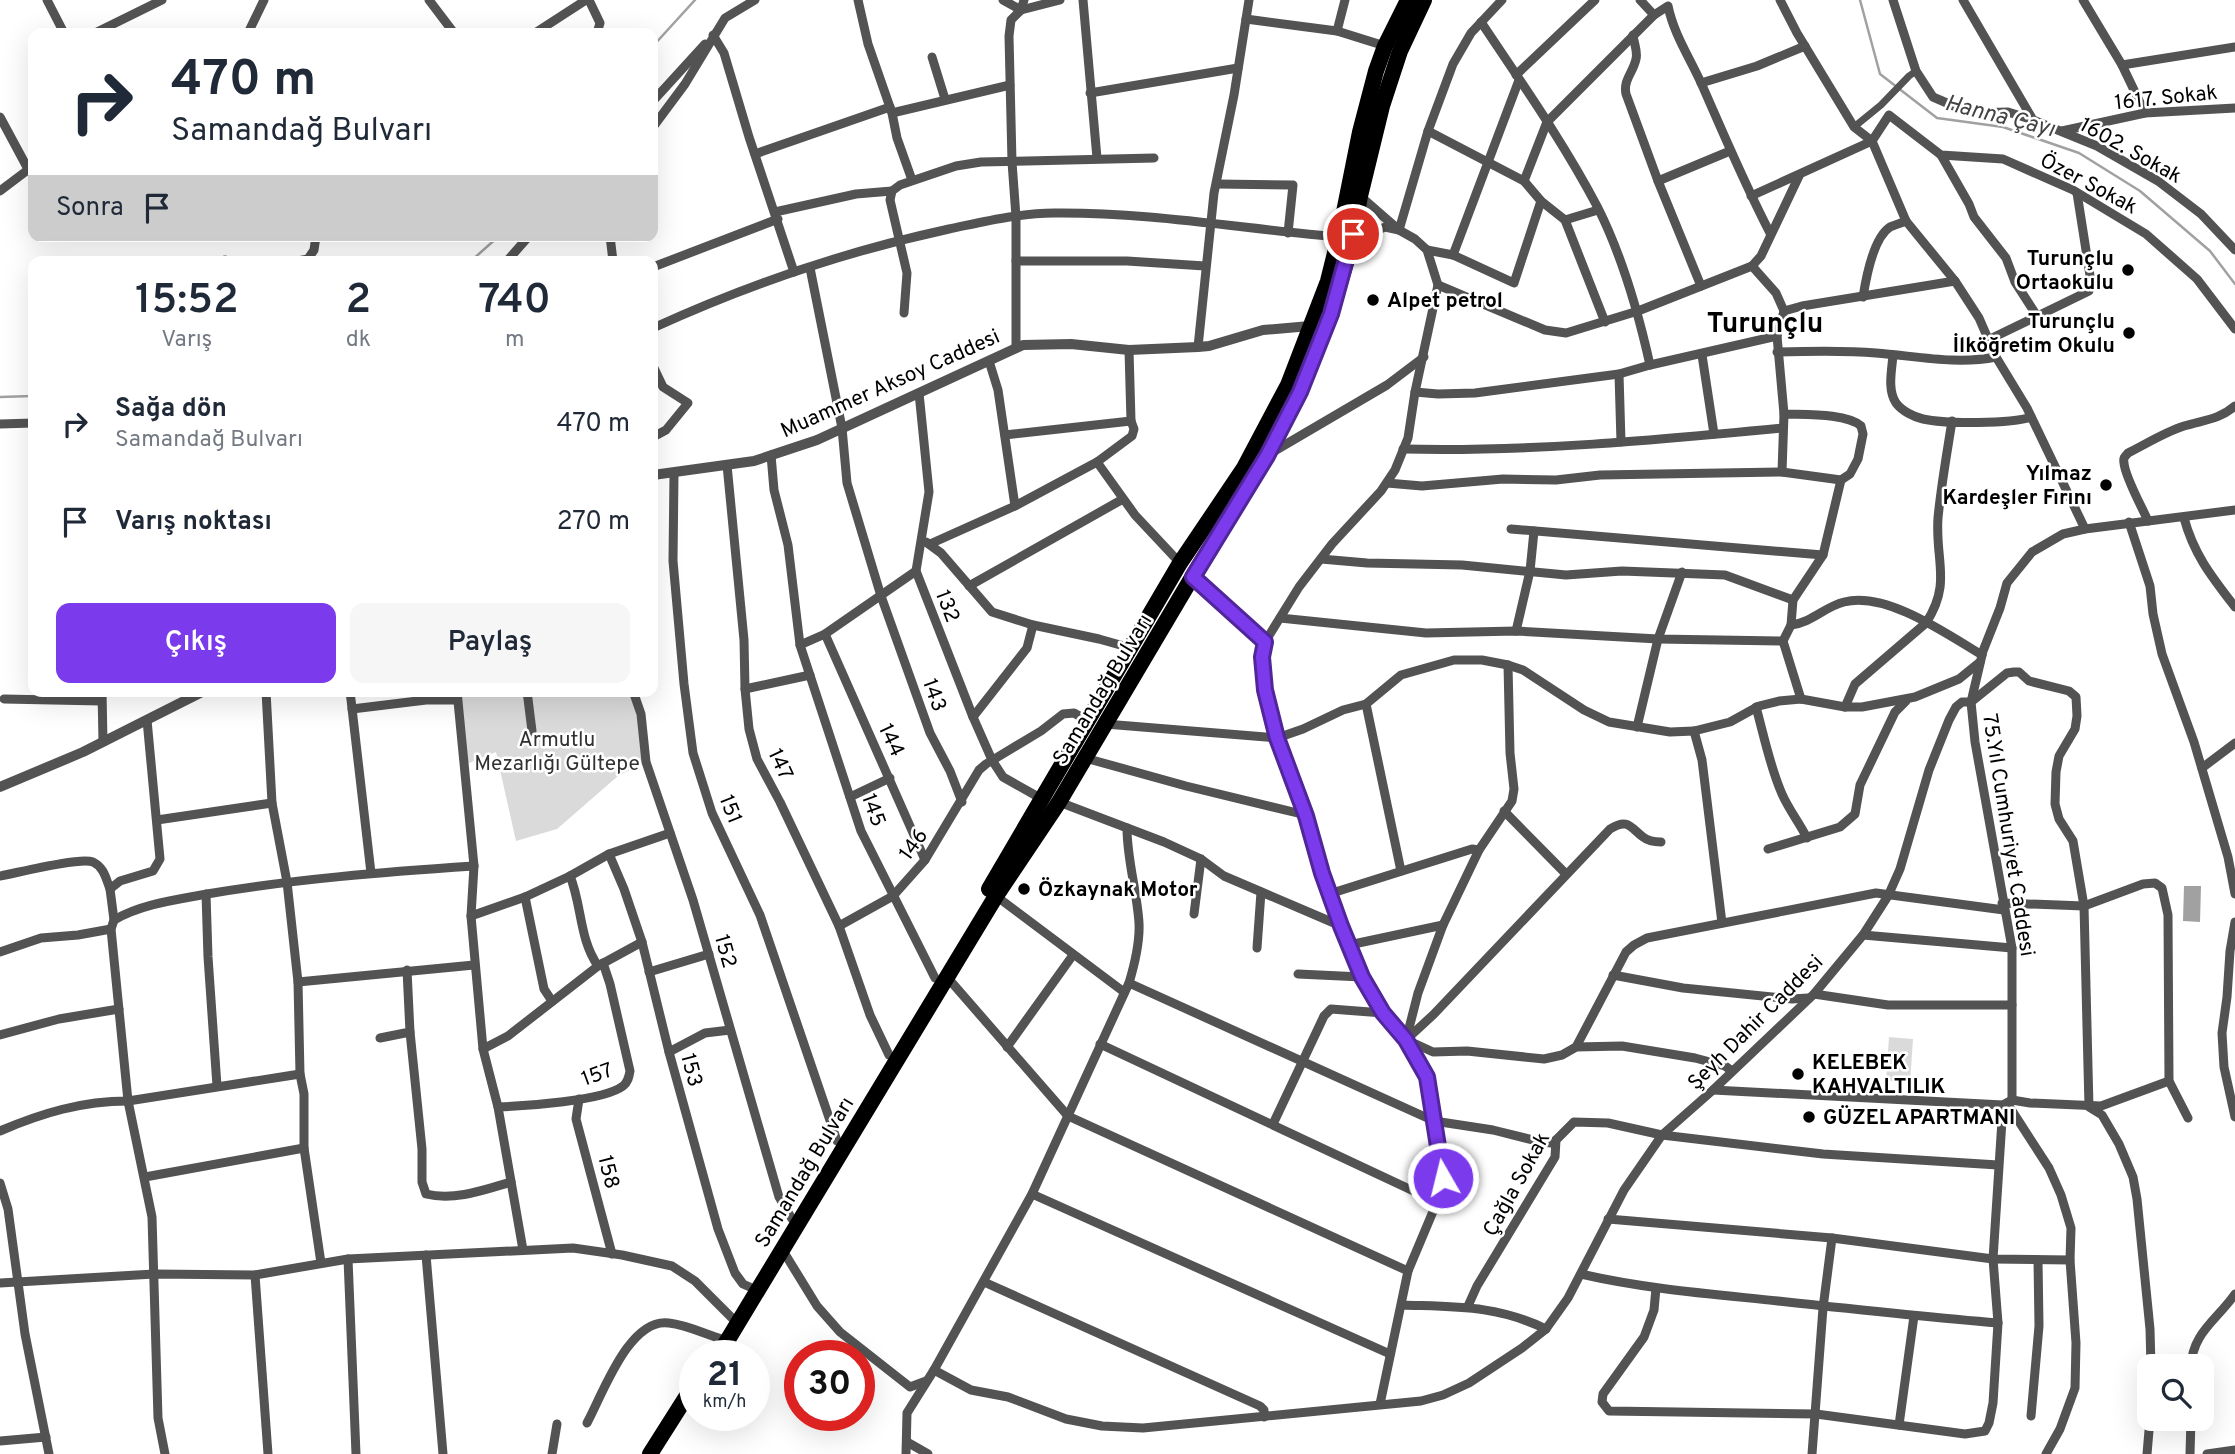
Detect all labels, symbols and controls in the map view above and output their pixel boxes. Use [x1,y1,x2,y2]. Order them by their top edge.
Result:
text: 470 m [171,51,316,113]
icon: right [56,56,147,147]
street label: 1617. Sokak [2113,80,2219,117]
water label: Hanna Çayı [1942,90,2058,145]
text: Samandağ Bulvarı [171,112,432,152]
street label: 1602. Sokak [2074,112,2186,191]
street label: Özer Sokak [2035,147,2142,221]
icon: arrive [138,189,176,227]
text: Sonra [56,192,124,225]
pin [1323,204,1383,264]
icon: arrive [1334,215,1372,253]
place label: Turunçlu Ortaokulu [2016,246,2114,297]
marker: Turunçlu Ortaokulu [2120,262,2136,278]
text: 15:52 [135,275,239,328]
text: 2 [346,275,371,328]
text: 740 [478,275,551,328]
place label: Alpet petrol [1387,288,1503,315]
marker: Alpet petrol [1365,292,1381,308]
district label: Turunçlu [1707,307,1823,343]
place label: Turunçlu İlköğretim Okulu [1953,309,2115,360]
street label: Muammer Aksoy Caddesi [777,324,1004,445]
marker: Turunçlu İlköğretim Okulu [2121,325,2137,341]
text: Varış [161,326,212,355]
text: dk [346,326,371,355]
text: m [505,326,524,355]
text: Sağa dön [115,393,227,426]
icon: right [56,405,94,443]
text: 470 m [556,408,630,441]
text: Samandağ Bulvarı [115,426,303,455]
place label: Yılmaz Kardeşler Fırını [1943,461,2092,512]
marker: Yılmaz Kardeşler Fırını [2098,477,2114,493]
icon: arrive [56,503,94,541]
text: Varış noktası [115,506,272,539]
text: 270 m [557,506,630,539]
street label: 132 [928,586,965,627]
button: Çıkış [56,603,336,683]
button: Paylaş [350,603,630,683]
street label: Samandağ Bulvarı [1048,609,1159,770]
street label: 143 [915,675,952,716]
street label: 75.Yıl Cumhuriyet Caddesi [1975,712,2040,959]
street label: 144 [871,720,910,762]
park label: Armutlu Mezarlığı Gültepe [474,727,640,778]
street label: 147 [761,745,798,785]
street label: 145 [854,790,891,831]
street label: 151 [712,791,748,828]
street label: 146 [894,824,935,866]
place label: Özkaynak Motor [1038,877,1198,904]
marker: Özkaynak Motor [1016,881,1032,897]
street label: 152 [707,932,742,971]
street label: Şeyh Dahir Caddesi [1683,950,1830,1097]
place label: KELEBEK KAHVALTILIK [1812,1050,1945,1101]
street label: 153 [673,1051,708,1090]
street label: 157 [578,1057,617,1094]
marker: KELEBEK KAHVALTILIK [1790,1066,1806,1082]
street label: Samandağ Bulvarı [750,1092,861,1253]
place label: GÜZEL APARTMANI [1823,1105,2015,1132]
marker: GÜZEL APARTMANI [1801,1109,1817,1125]
street label: Çağla Sokak [1478,1128,1557,1242]
position arrow [1406,1141,1480,1215]
street label: 158 [590,1153,625,1192]
speed limit sign: 30 [784,1340,875,1431]
text: 21 [707,1354,742,1398]
map controls [2137,1354,2214,1431]
button: search [2137,1354,2214,1431]
text: km/h [703,1391,746,1414]

